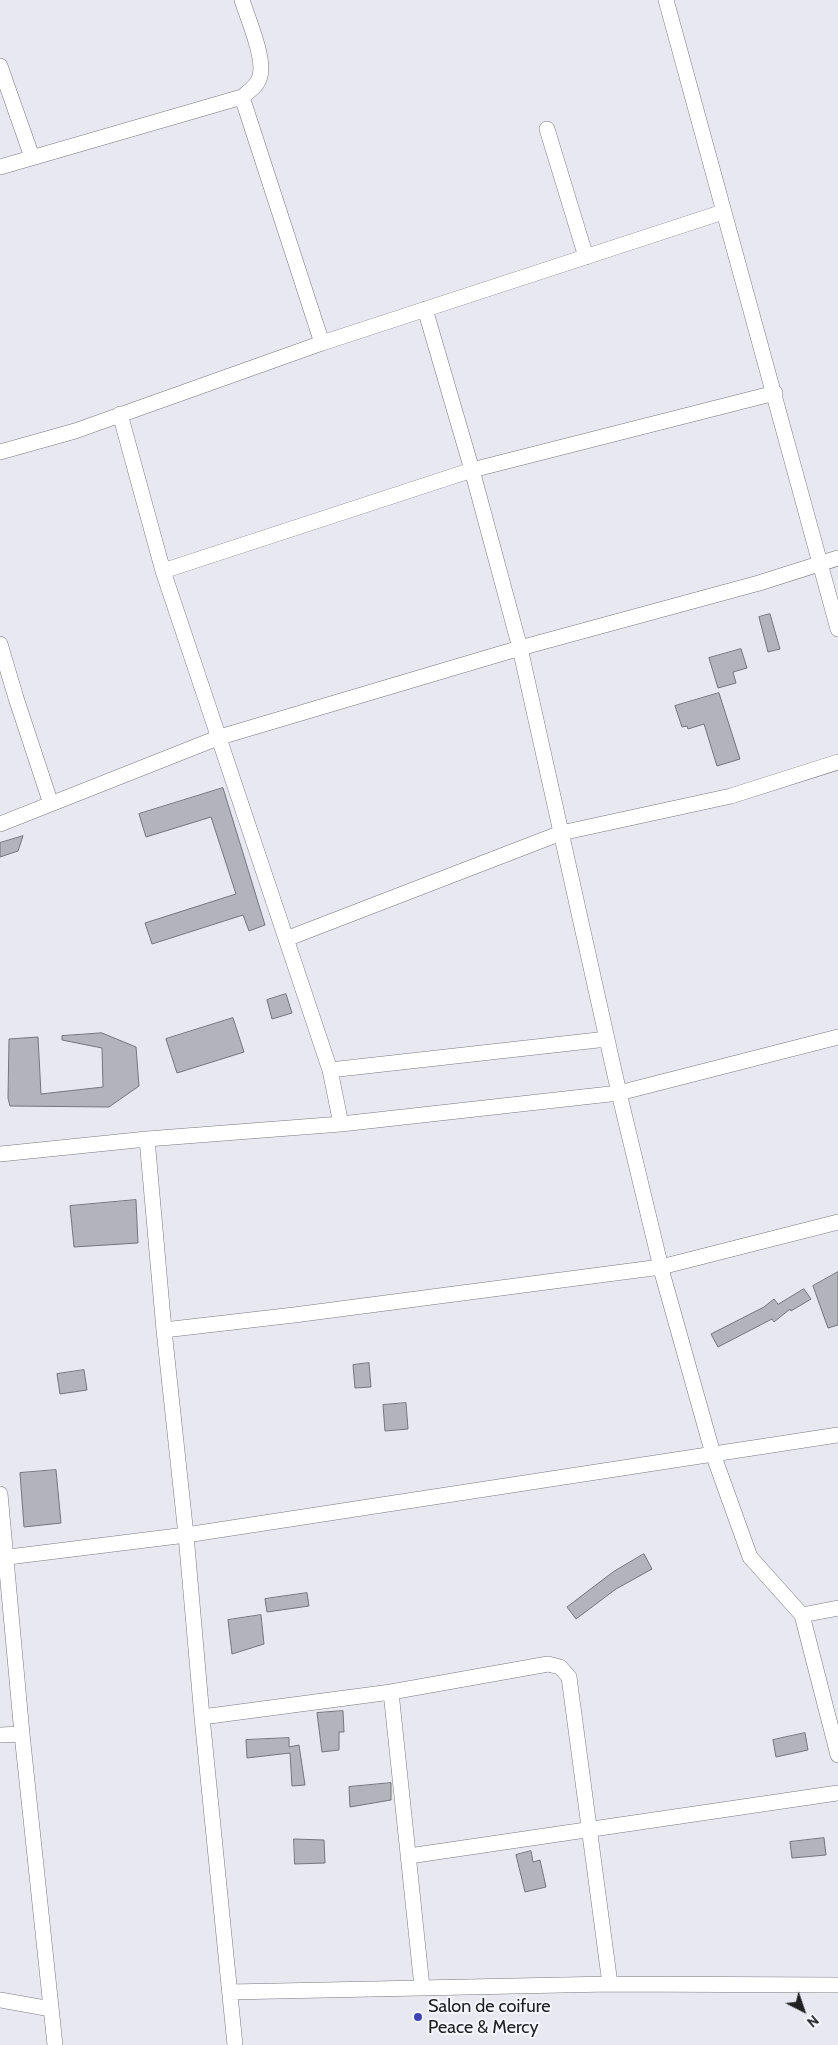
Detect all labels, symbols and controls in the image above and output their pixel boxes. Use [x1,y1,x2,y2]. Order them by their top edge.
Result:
north arrow [778,1985,828,2035]
place label: Salon de coifure Peace & Mercy [428,1996,550,2038]
marker: Salon de coifure Peace & Mercy [412,2011,424,2023]
text: N [803,2011,822,2031]

